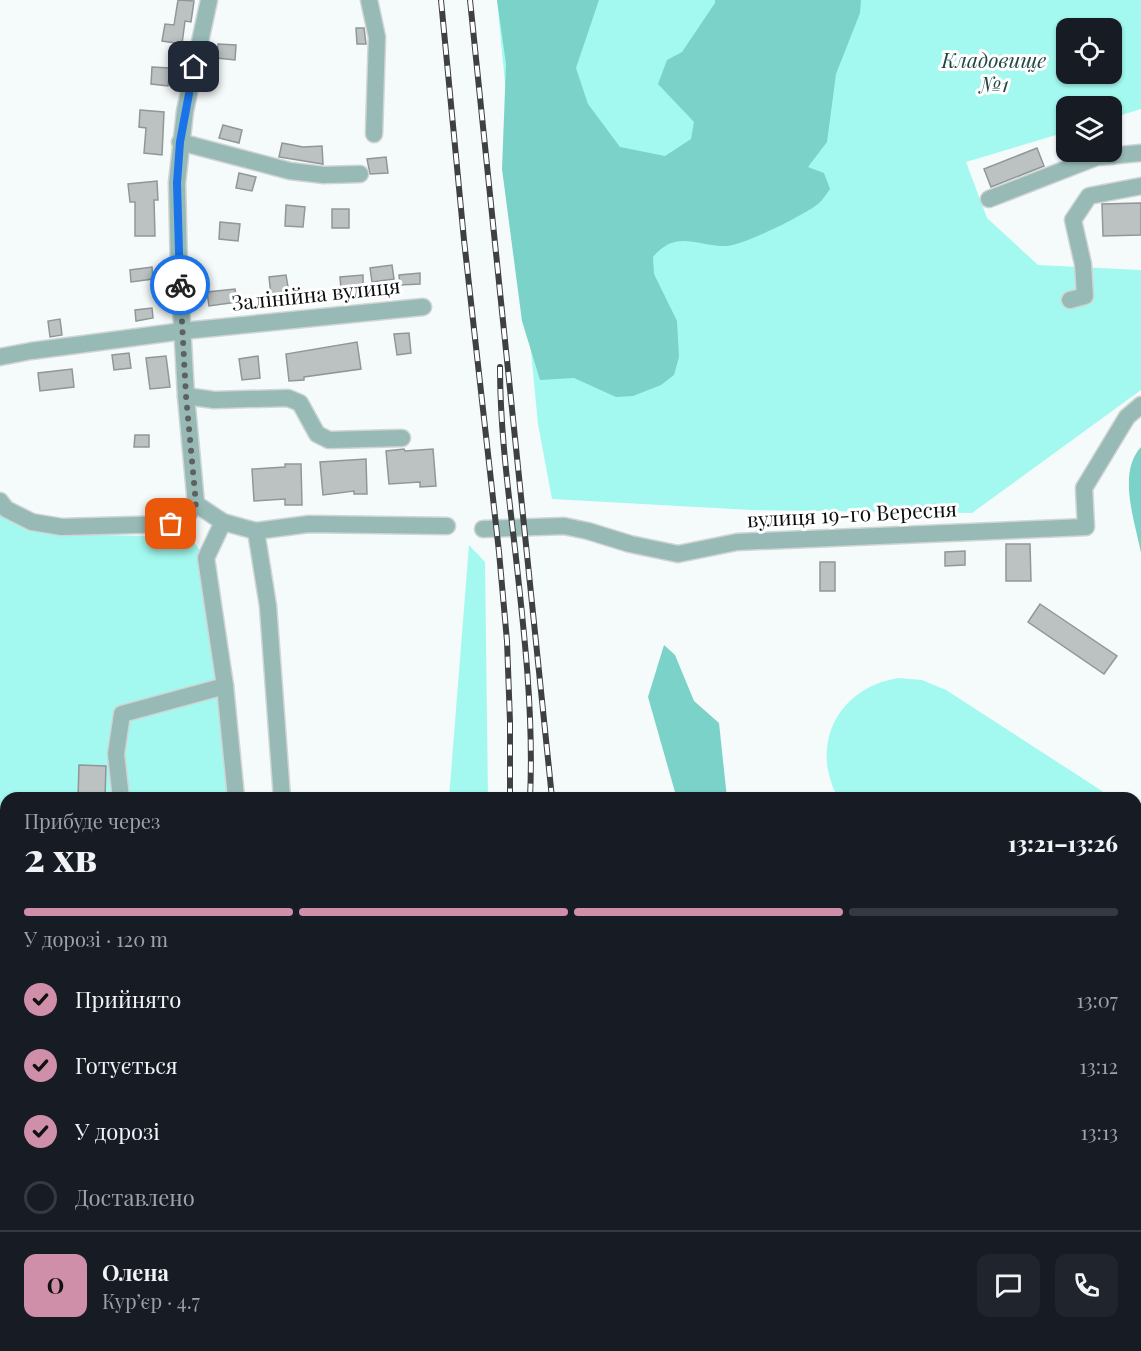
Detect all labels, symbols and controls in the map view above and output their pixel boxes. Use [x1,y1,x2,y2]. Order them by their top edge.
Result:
map controls [1056,18,1122,162]
button: locate [1056,18,1122,84]
pin [168,41,219,92]
park label: Кладовище №1 [941,45,1046,97]
icon: home [177,50,210,83]
button: layers [1056,96,1122,162]
courier [150,255,210,315]
icon: bike [164,269,197,302]
street label: Залінійна вулиця [230,270,401,316]
street label: вулиця 19-го Вересня [746,494,958,532]
pin [145,498,196,549]
icon: bag [154,507,187,540]
text: Прибуде через [24,807,160,834]
text: 13:21–13:26 [1008,828,1118,858]
text: 2 хв [24,830,97,882]
text: У дорозі · 120 m [24,925,168,952]
icon: check [24,983,57,1016]
text: Прийнято [75,984,181,1014]
text: 13:07 [1076,986,1118,1013]
icon: check [24,1049,57,1082]
text: Готується [75,1050,178,1080]
text: 13:12 [1080,1052,1118,1079]
icon: check [24,1115,57,1148]
text: У дорозі [75,1116,160,1146]
text: 13:13 [1081,1118,1118,1145]
text: Доставлено [75,1182,195,1212]
button: chat [977,1254,1040,1317]
button: phone [1055,1254,1118,1317]
text: Олена [102,1257,169,1287]
text: О [47,1270,64,1300]
text: Кур’єр · 4.7 [102,1287,200,1314]

